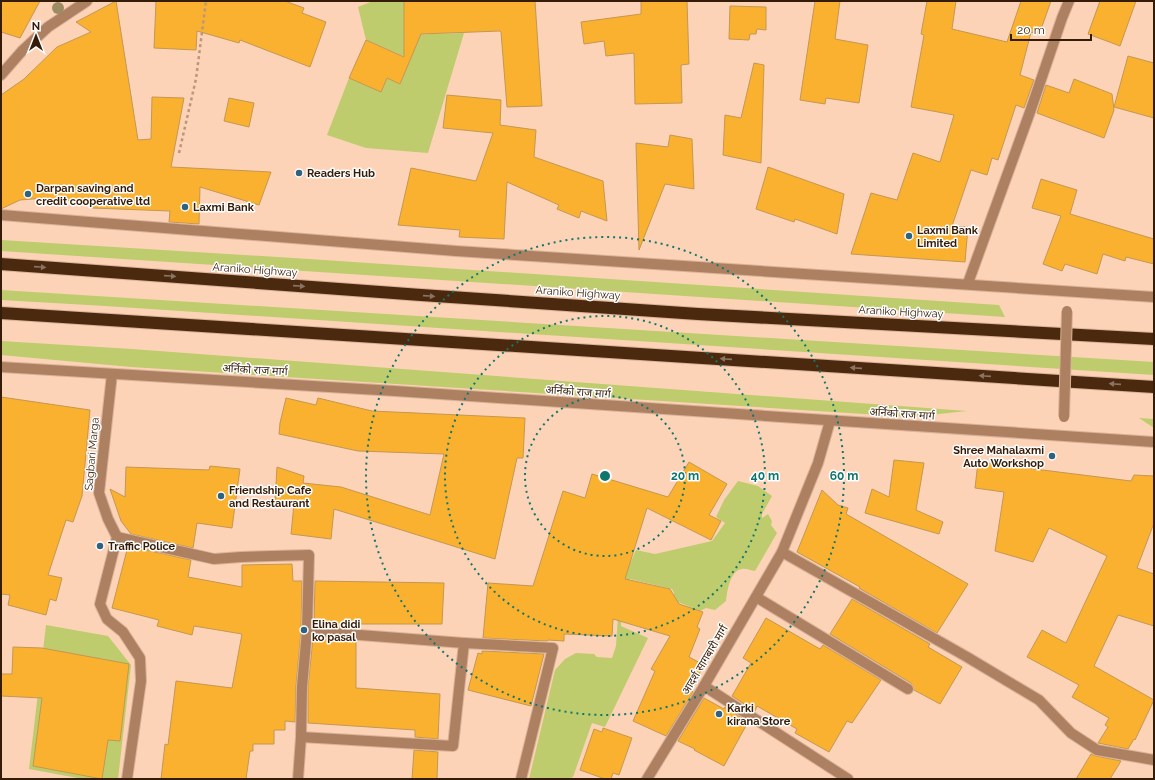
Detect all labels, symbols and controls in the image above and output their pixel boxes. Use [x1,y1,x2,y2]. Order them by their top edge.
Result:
north arrow [16,16,56,56]
scale bar [1011,16,1091,42]
text: N [32,20,40,33]
text: 20 m [1017,23,1045,37]
place label: Readers Hub [307,167,375,180]
marker: Readers Hub [294,168,304,178]
place label: Darpan saving and credit cooperative ltd [36,182,150,208]
marker: Darpan saving and credit cooperative ltd [23,189,33,199]
place label: Laxmi Bank [193,201,255,214]
marker: Laxmi Bank [180,202,190,212]
place label: Laxmi Bank Limited [917,224,979,250]
marker: Laxmi Bank Limited [904,231,914,241]
street label: Araniko Highway [212,261,298,279]
one-way arrow [34,263,46,270]
one-way arrow [164,273,176,280]
one-way arrow [293,283,305,290]
street label: Araniko Highway [535,284,621,302]
one-way arrow [423,292,435,299]
street label: Araniko Highway [858,303,944,321]
one-way arrow [720,356,732,363]
street label: अर्निको राज मार्ग [222,362,289,378]
one-way arrow [850,364,862,371]
one-way arrow [979,372,991,379]
one-way arrow [1109,381,1121,388]
street label: अर्निको राज मार्ग [545,383,612,401]
street label: अर्निको राज मार्ग [869,405,936,423]
street label: Sagbari Marga [82,417,102,491]
place label: Shree Mahalaxmi Auto Workshop [953,444,1044,470]
marker: Shree Mahalaxmi Auto Workshop [1047,451,1057,461]
centre of rings [598,469,612,483]
text: 20 m [671,469,699,483]
text: 40 m [751,469,779,483]
text: 60 m [830,469,858,483]
place label: Friendship Cafe and Restaurant [229,484,312,510]
marker: Friendship Cafe and Restaurant [216,491,226,501]
place label: Traffic Police [108,540,176,553]
marker: Traffic Police [95,541,105,551]
place label: Elina didi ko pasal [312,618,360,644]
street label: आदर्श सागबारी मार्ग [679,622,731,697]
marker: Elina didi ko pasal [299,625,309,635]
place label: Karki kirana Store [727,702,791,728]
marker: Karki kirana Store [714,709,724,719]

